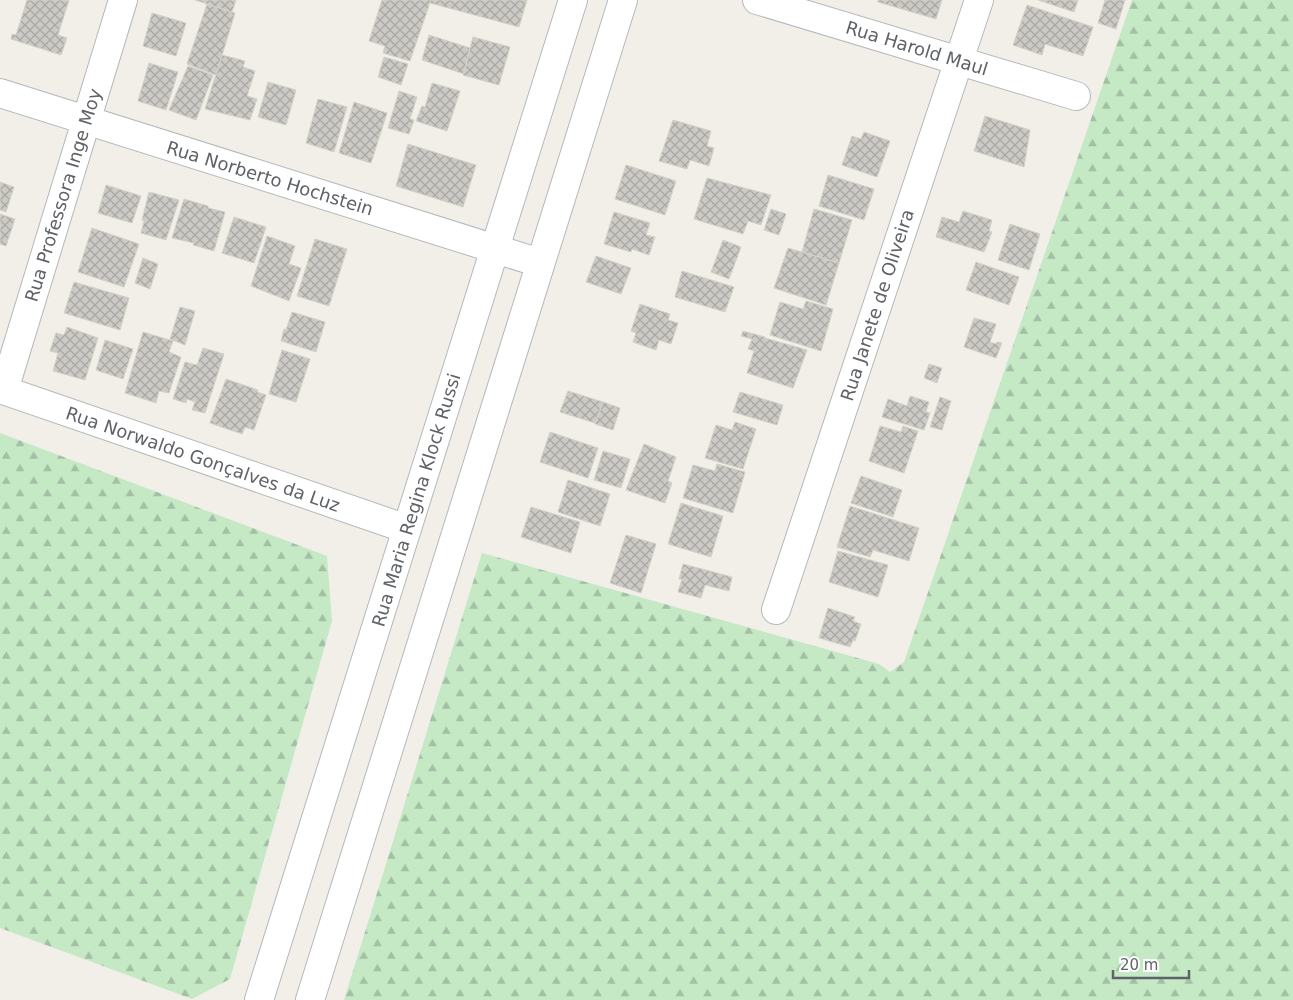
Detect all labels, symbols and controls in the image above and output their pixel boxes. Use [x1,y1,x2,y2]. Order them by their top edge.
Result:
street label: Rua Harold Maul [843,16,991,80]
street label: Rua Professora Inge Moy [21,86,106,304]
street label: Rua Norberto Hochstein [164,136,376,220]
street label: Rua Janete de Oliveira [836,207,918,403]
street label: Rua Maria Regina Klock Russi [367,371,465,629]
street label: Rua Norwaldo Gonçalves da Luz [63,402,343,516]
scale bar [1113,948,1189,980]
text: 20 m [1120,956,1158,974]

